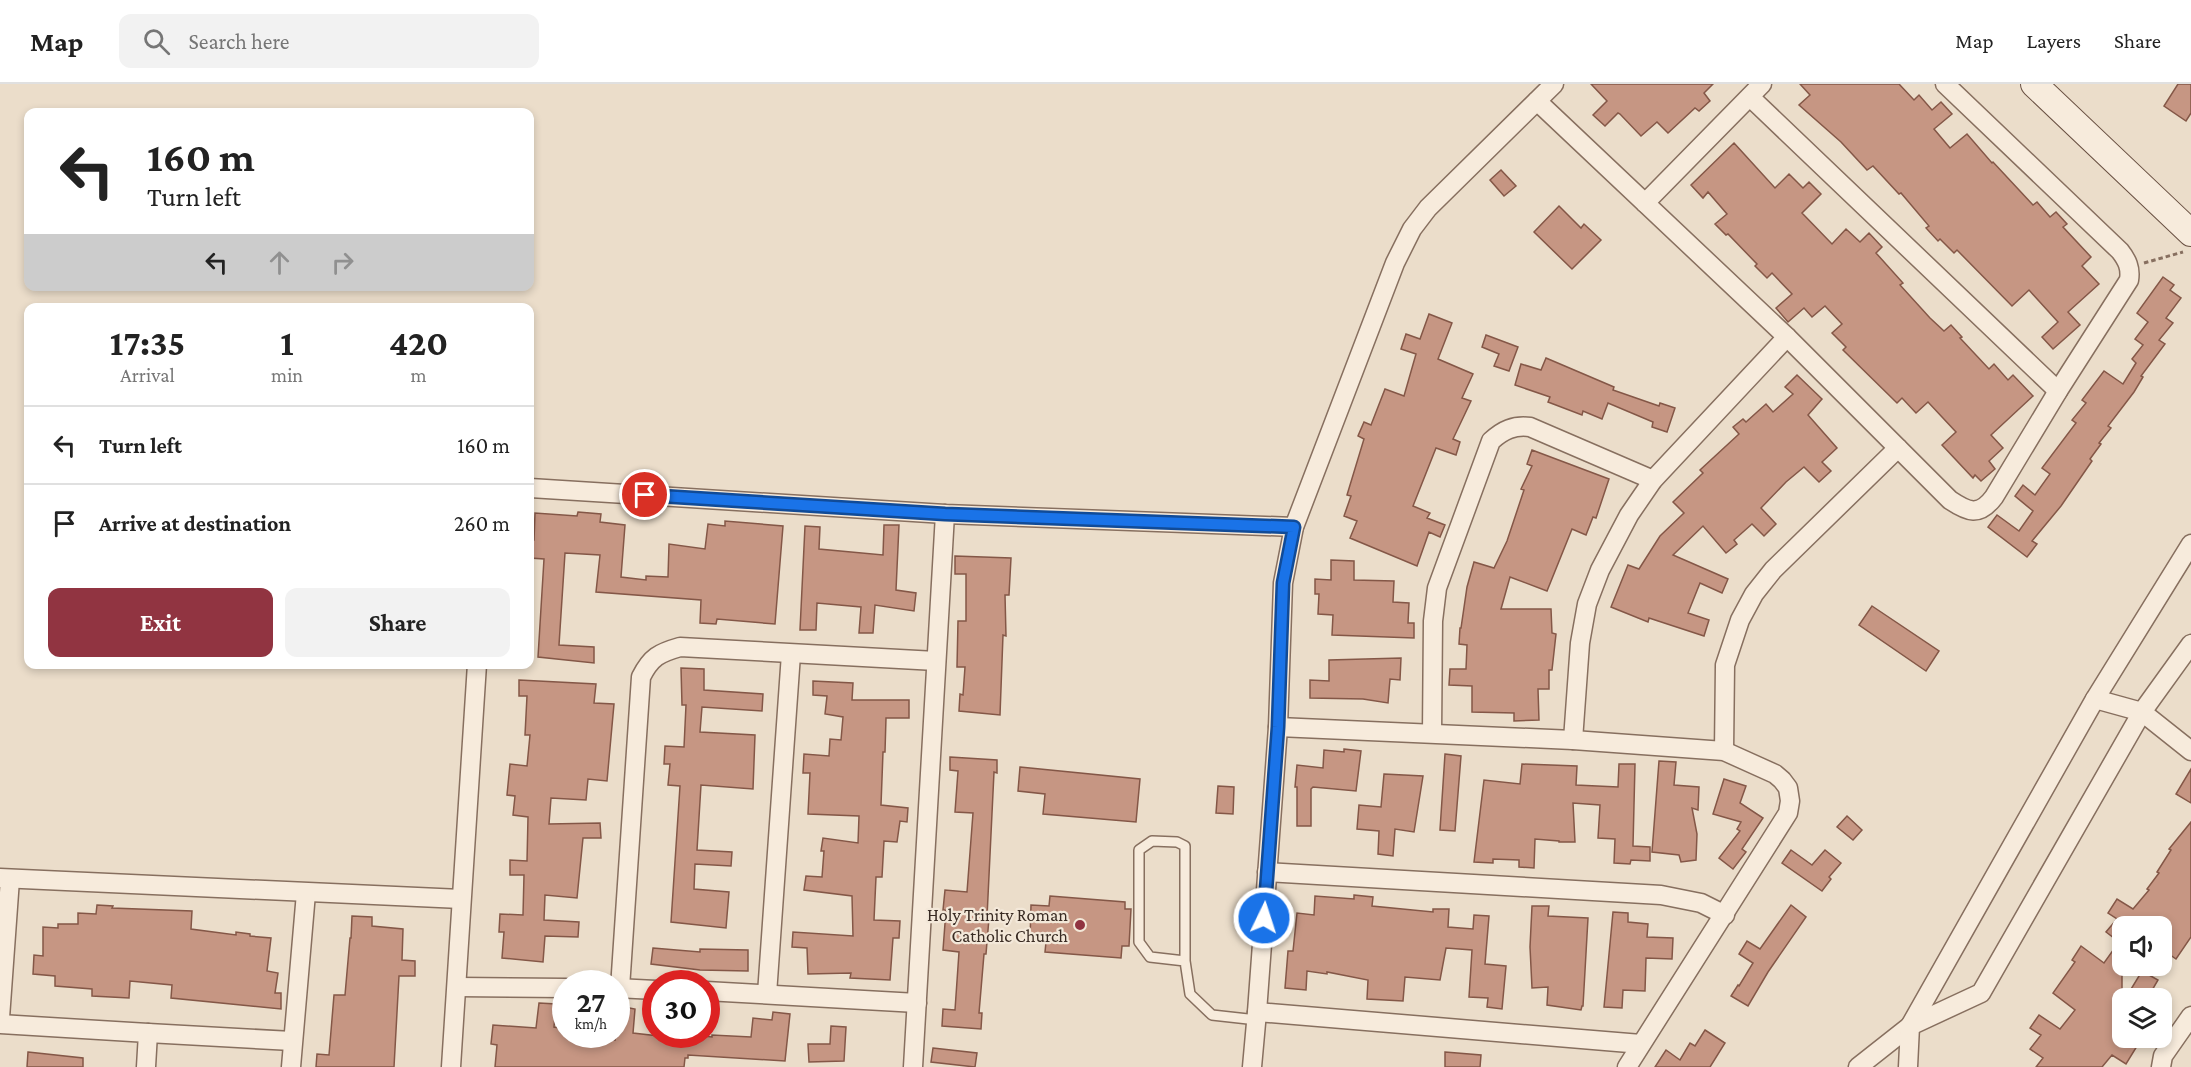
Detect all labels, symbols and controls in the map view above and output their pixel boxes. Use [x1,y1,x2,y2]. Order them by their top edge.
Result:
search box [119,14,539,68]
icon: search [140,25,173,58]
text: Map [30,26,83,57]
text: Search here [188,29,289,54]
text: Map [1955,29,1994,53]
text: Layers [2027,29,2081,53]
text: Share [2114,29,2161,53]
icon: left [48,132,126,210]
text: 160 m [147,133,255,180]
text: Turn left [147,182,241,212]
icon: left [200,246,233,279]
icon: ahead [263,246,296,279]
icon: right [326,246,359,279]
text: 17:35 [110,323,185,363]
text: 1 [280,323,294,363]
text: 420 [389,323,448,363]
text: Arrival [120,364,175,386]
text: min [271,364,303,386]
text: m [411,364,427,386]
icon: left [48,429,81,462]
text: Turn left [99,433,182,458]
text: 160 m [457,433,510,458]
pin [619,469,670,520]
icon: arrive [628,478,661,511]
icon: arrive [48,507,81,540]
text: Arrive at destination [99,511,291,536]
text: 260 m [454,511,510,536]
button: Exit [48,588,273,657]
button: Share [285,588,510,657]
position arrow [1232,886,1296,950]
place label: Holy Trinity Roman Catholic Church [927,905,1068,946]
map controls [2112,916,2172,1048]
button: sound [2112,916,2172,976]
marker: Holy Trinity Roman Catholic Church [1073,918,1087,932]
speed limit sign: 30 [642,970,720,1048]
text: 27 [576,985,606,1018]
button: layers [2112,988,2172,1048]
text: km/h [575,1016,607,1032]

